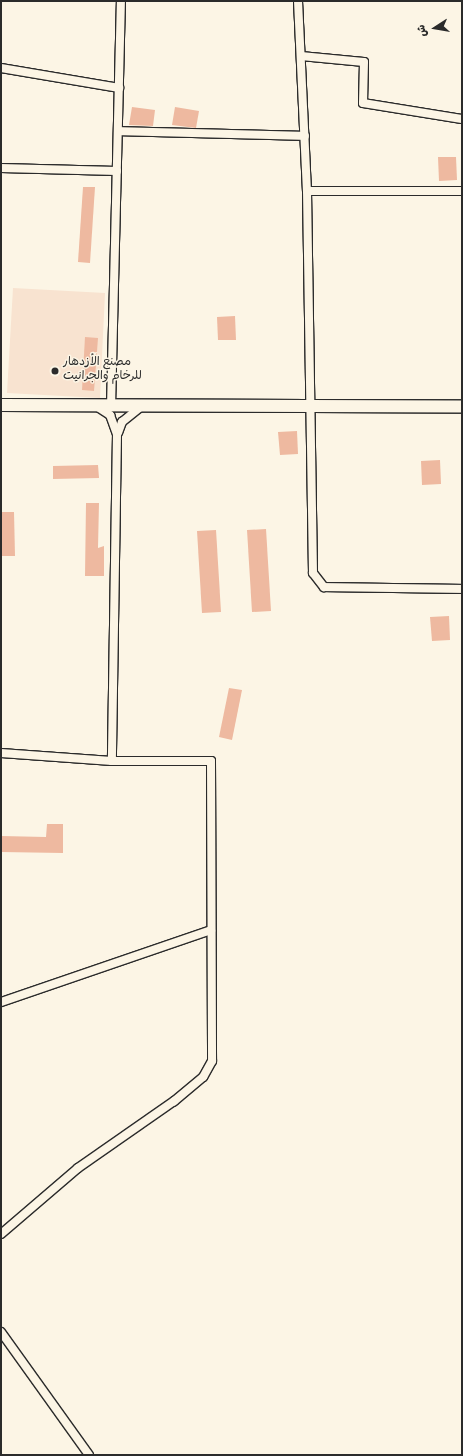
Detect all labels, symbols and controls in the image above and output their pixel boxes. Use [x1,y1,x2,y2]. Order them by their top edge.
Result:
north arrow [415,8,455,48]
text: ش [416,23,430,38]
place label: مصنع الأزدهار للرخام والجرانيت [63,357,142,385]
marker: مصنع الأزدهار للرخام والجرانيت [50,366,60,376]

